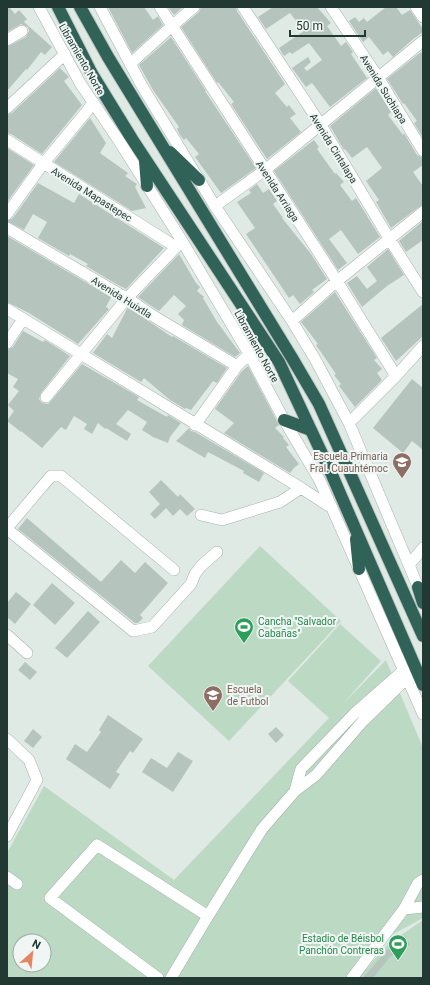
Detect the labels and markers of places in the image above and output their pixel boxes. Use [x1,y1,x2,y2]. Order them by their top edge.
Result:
place label: Escuela Primaria Fral. Cuauhtémoc [310,451,388,474]
school or university icon: Escuela Primaria Fral. Cuauhtémoc [391,451,413,479]
sports icon: Cancha "Salvador Cabañas" [233,616,255,644]
place label: Cancha "Salvador Cabañas" [258,616,337,639]
school or university icon: Escuela de Futbol [202,684,224,712]
place label: Escuela de Futbol [227,684,268,707]
place label: Estadio de Béisbol Panchón Contreras [299,933,384,956]
sports icon: Estadio de Béisbol Panchón Contreras [387,933,409,961]

